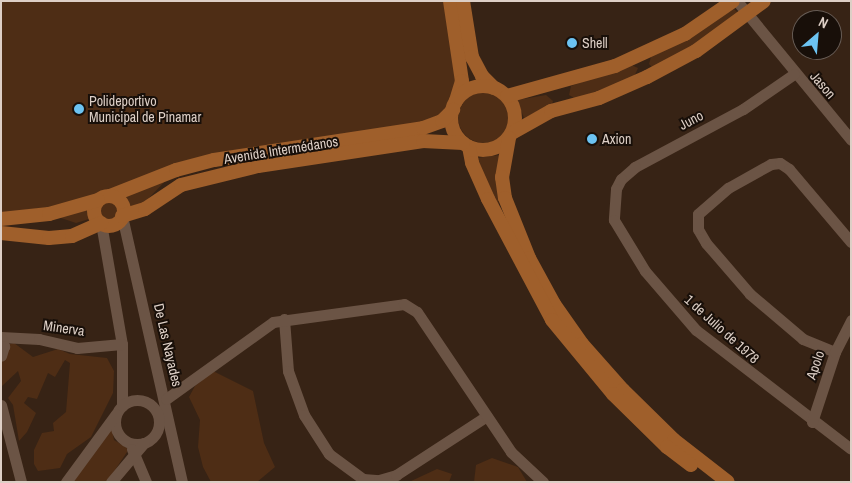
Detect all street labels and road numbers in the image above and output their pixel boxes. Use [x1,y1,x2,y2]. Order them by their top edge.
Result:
street label: Jason [807,68,839,102]
street label: Juno [676,107,706,133]
street label: Avenida Intermédanos [223,133,339,167]
street label: 1 de Julio de 1978 [681,291,763,367]
street label: De Las Nayades [150,302,186,388]
street label: Minerva [42,317,86,339]
street label: Apolo [802,348,828,382]

